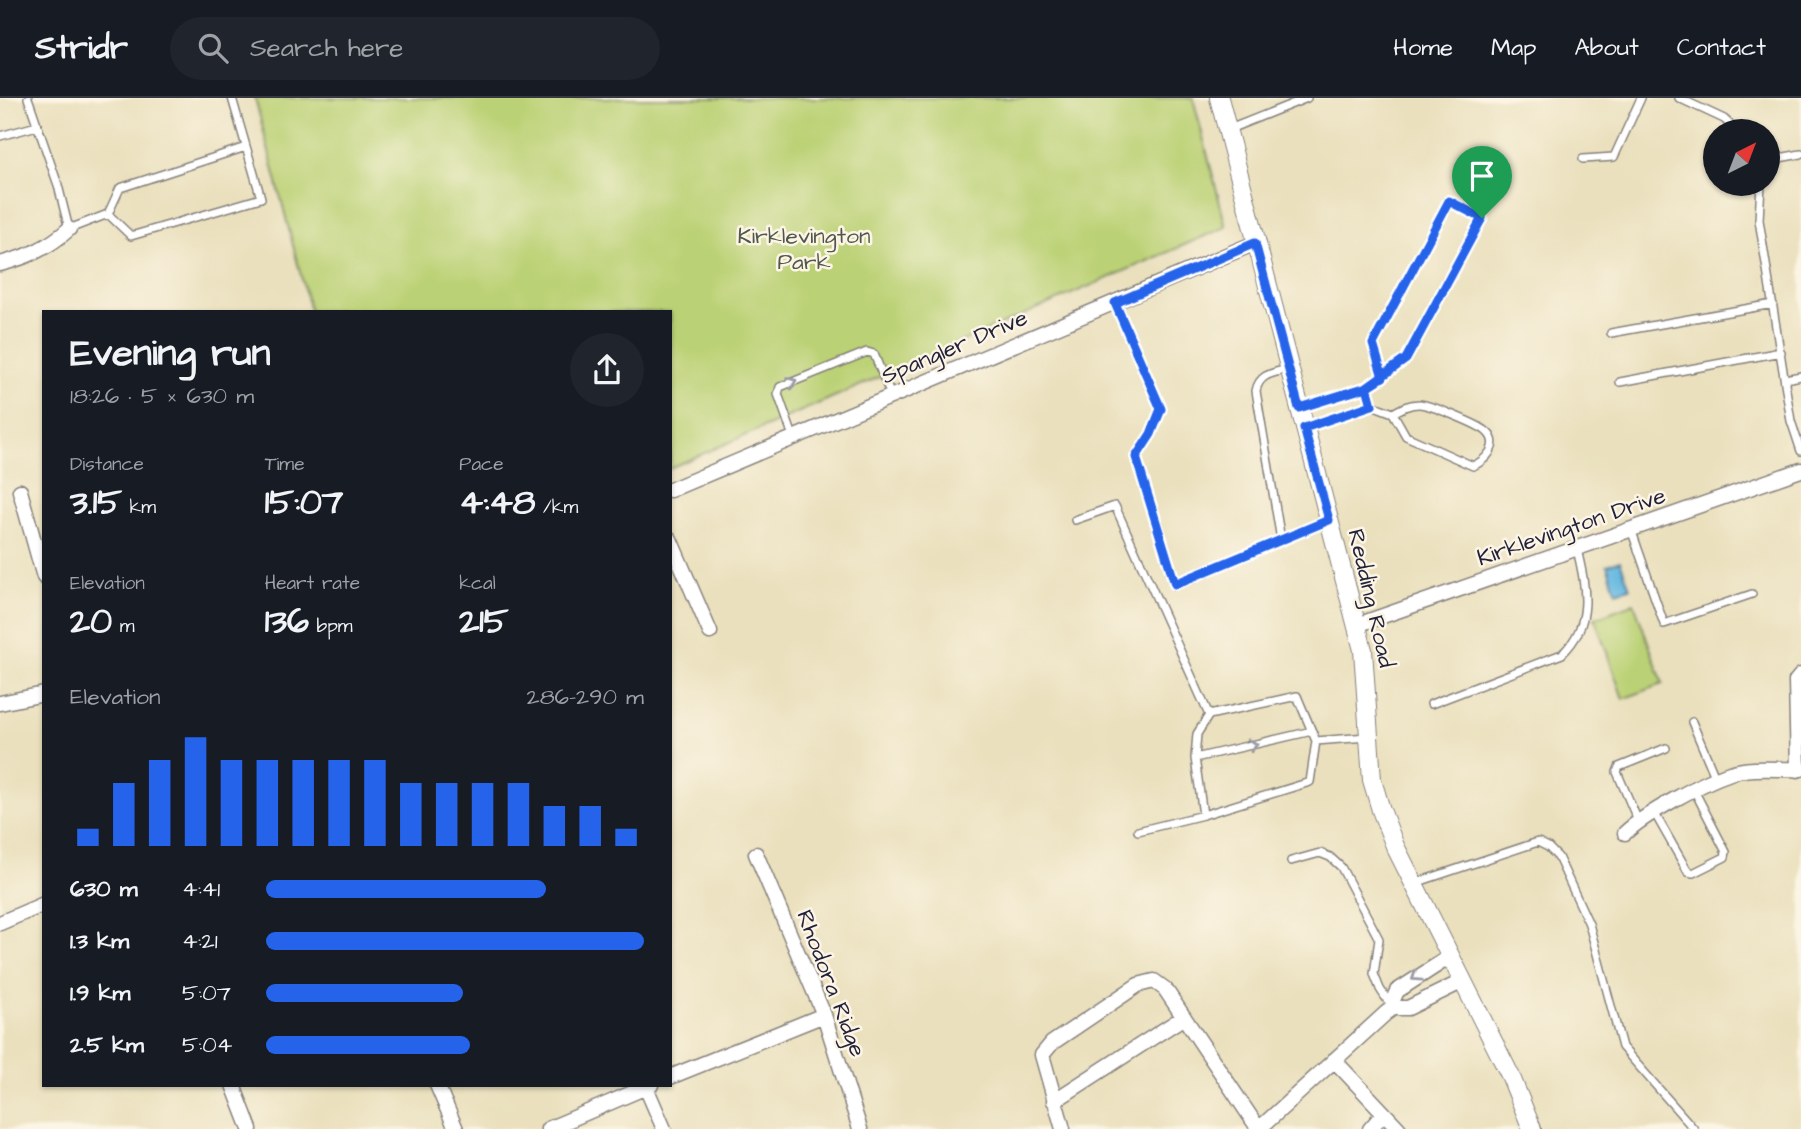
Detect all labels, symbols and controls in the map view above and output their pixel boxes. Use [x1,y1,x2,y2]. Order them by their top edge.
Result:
search box [170,17,660,80]
text: Stridr [35,25,128,71]
icon: search [194,29,232,67]
text: Search here [250,30,403,66]
text: Home [1393,31,1453,65]
text: Map [1491,31,1536,65]
text: About [1574,31,1639,65]
text: Contact [1677,31,1766,65]
north arrow [1703,119,1780,196]
map controls [1703,119,1780,196]
pin [1452,146,1512,218]
icon: arrive [1463,157,1501,195]
park label: Kirklevington Park [738,220,870,278]
street label: Spangler Drive [876,302,1033,393]
text: Evening run [70,328,271,380]
button: share [570,333,644,407]
one-way arrow [785,377,797,391]
text: 18:26 · 5 × 630 m [70,380,254,412]
text: Distance [70,451,144,478]
text: Time [265,451,304,478]
text: Pace [459,451,503,478]
text: 3.15 [70,478,122,527]
text: 15:07 [265,478,343,527]
text: 4:48 [459,478,536,527]
street label: Kirklevington Drive [1473,480,1670,575]
text: km [122,494,156,521]
text: /km [536,494,578,521]
street label: Redding Road [1339,526,1403,671]
text: Elevation [70,570,145,597]
text: Heart rate [265,570,360,597]
text: kcal [459,570,496,597]
text: 20 [70,597,112,646]
text: 136 [265,597,309,646]
text: 215 [459,597,509,646]
text: m [112,613,135,640]
text: bpm [309,613,353,640]
text: Elevation [70,681,161,713]
text: 286–290 m [526,681,644,713]
one-way arrow [1247,738,1259,753]
text: 630 m [70,873,138,905]
text: 4:41 [182,873,220,905]
street label: Rhodora Ridge [787,905,874,1062]
text: 1.3 km [70,925,129,957]
text: 4:21 [182,925,218,957]
one-way arrow [1411,969,1424,981]
text: 1.9 km [70,977,131,1009]
text: 5:07 [182,977,231,1009]
text: 2.5 km [70,1029,144,1061]
text: 5:04 [182,1029,232,1061]

